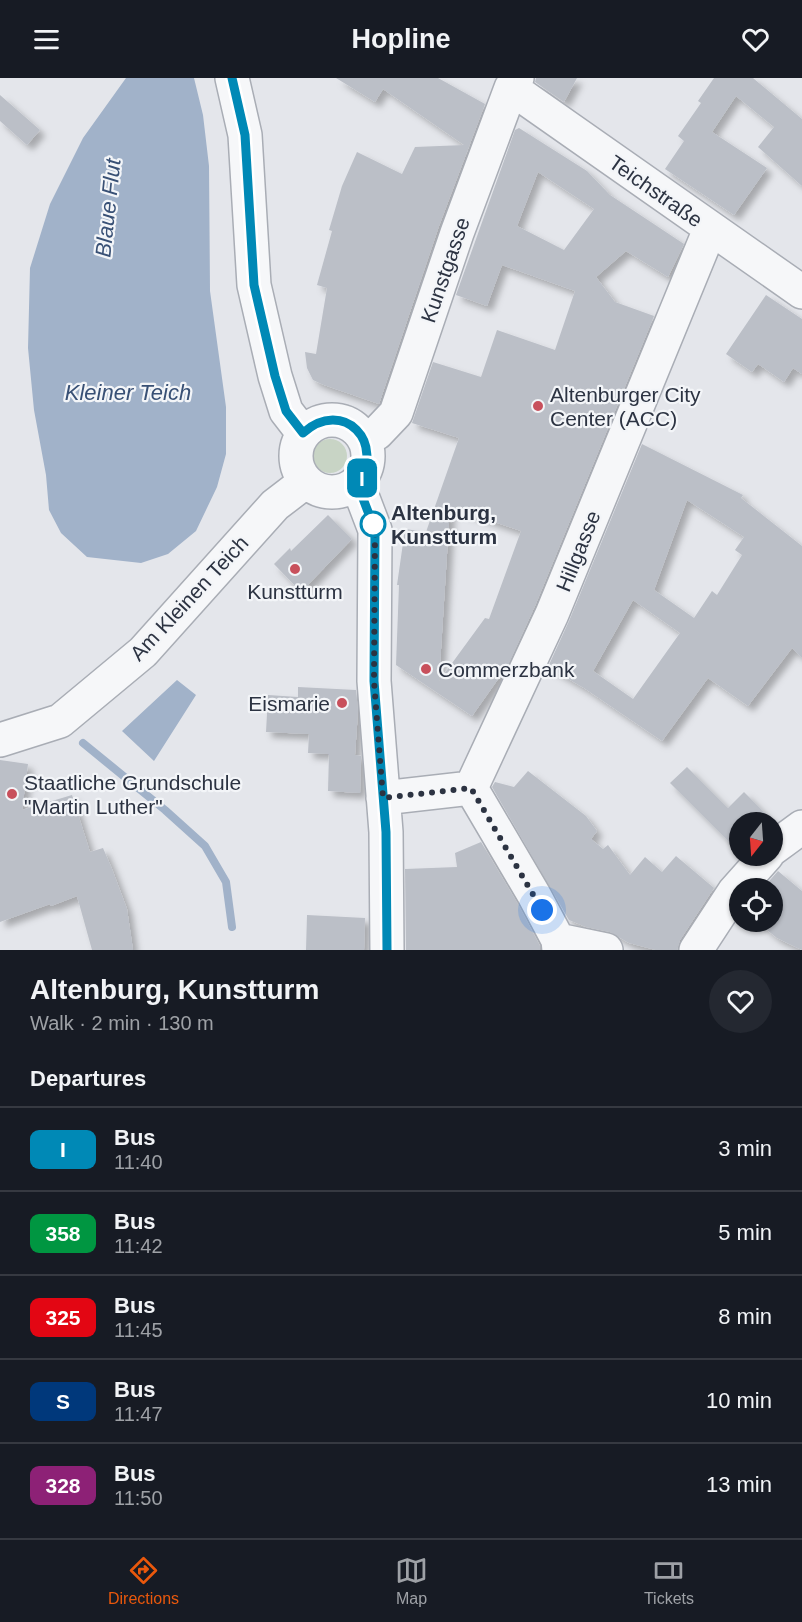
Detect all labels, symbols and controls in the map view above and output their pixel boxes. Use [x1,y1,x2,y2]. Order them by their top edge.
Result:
icon: menu [30,23,63,56]
icon: heart [739,23,772,56]
text: Hopline [352,24,451,54]
street label: Teichstraße [605,150,707,232]
water label: Blaue Flut [90,157,126,259]
street label: Kunstgasse [416,214,474,326]
water label: Kleiner Teich [65,380,191,405]
place label: Altenburger City Center (ACC) [550,383,701,430]
marker: Altenburger City Center (ACC) [531,399,545,413]
line badge: I [342,458,382,498]
text: I [359,467,365,490]
place label: Altenburg, Kunstturm [391,501,497,548]
street label: Hillgasse [551,507,605,595]
marker: Altenburg, Kunstturm [360,511,386,537]
street label: Am Kleinen Teich [125,531,253,665]
marker: Kunstturm [288,562,302,576]
place label: Kunstturm [247,580,343,603]
place label: Commerzbank [438,658,575,681]
marker: Commerzbank [419,662,433,676]
place label: Eismarie [248,692,330,715]
marker: Eismarie [335,696,349,710]
place label: Staatliche Grundschule "Martin Luther" [24,771,241,818]
marker: Staatliche Grundschule "Martin Luther" [5,787,19,801]
north arrow [729,812,783,866]
map controls [729,812,783,932]
button: locate [729,878,783,932]
your location [527,895,557,925]
button: heart [709,970,772,1033]
text: Altenburg, Kunstturm [30,974,319,1005]
text: Walk · 2 min · 130 m [30,1012,214,1034]
text: Departures [30,1066,146,1091]
text: Bus [114,1125,156,1150]
text: 3 min [718,1136,772,1161]
text: I [60,1138,66,1161]
text: 11:40 [114,1151,163,1173]
text: Bus [114,1209,156,1234]
text: 5 min [718,1220,772,1245]
text: 358 [45,1222,81,1245]
text: 11:42 [114,1235,163,1257]
text: Bus [114,1293,156,1318]
text: 8 min [718,1304,772,1329]
text: 325 [45,1306,81,1329]
text: 11:45 [114,1319,163,1341]
text: Bus [114,1377,156,1402]
text: 10 min [706,1388,772,1413]
text: S [56,1390,70,1413]
text: 11:47 [114,1403,163,1425]
text: Bus [114,1461,156,1486]
text: 13 min [706,1472,772,1497]
text: 328 [45,1474,81,1497]
text: 11:50 [114,1487,163,1509]
tab: Directions [108,1554,179,1608]
tab: Map [395,1554,428,1608]
tab: Tickets [644,1554,694,1608]

